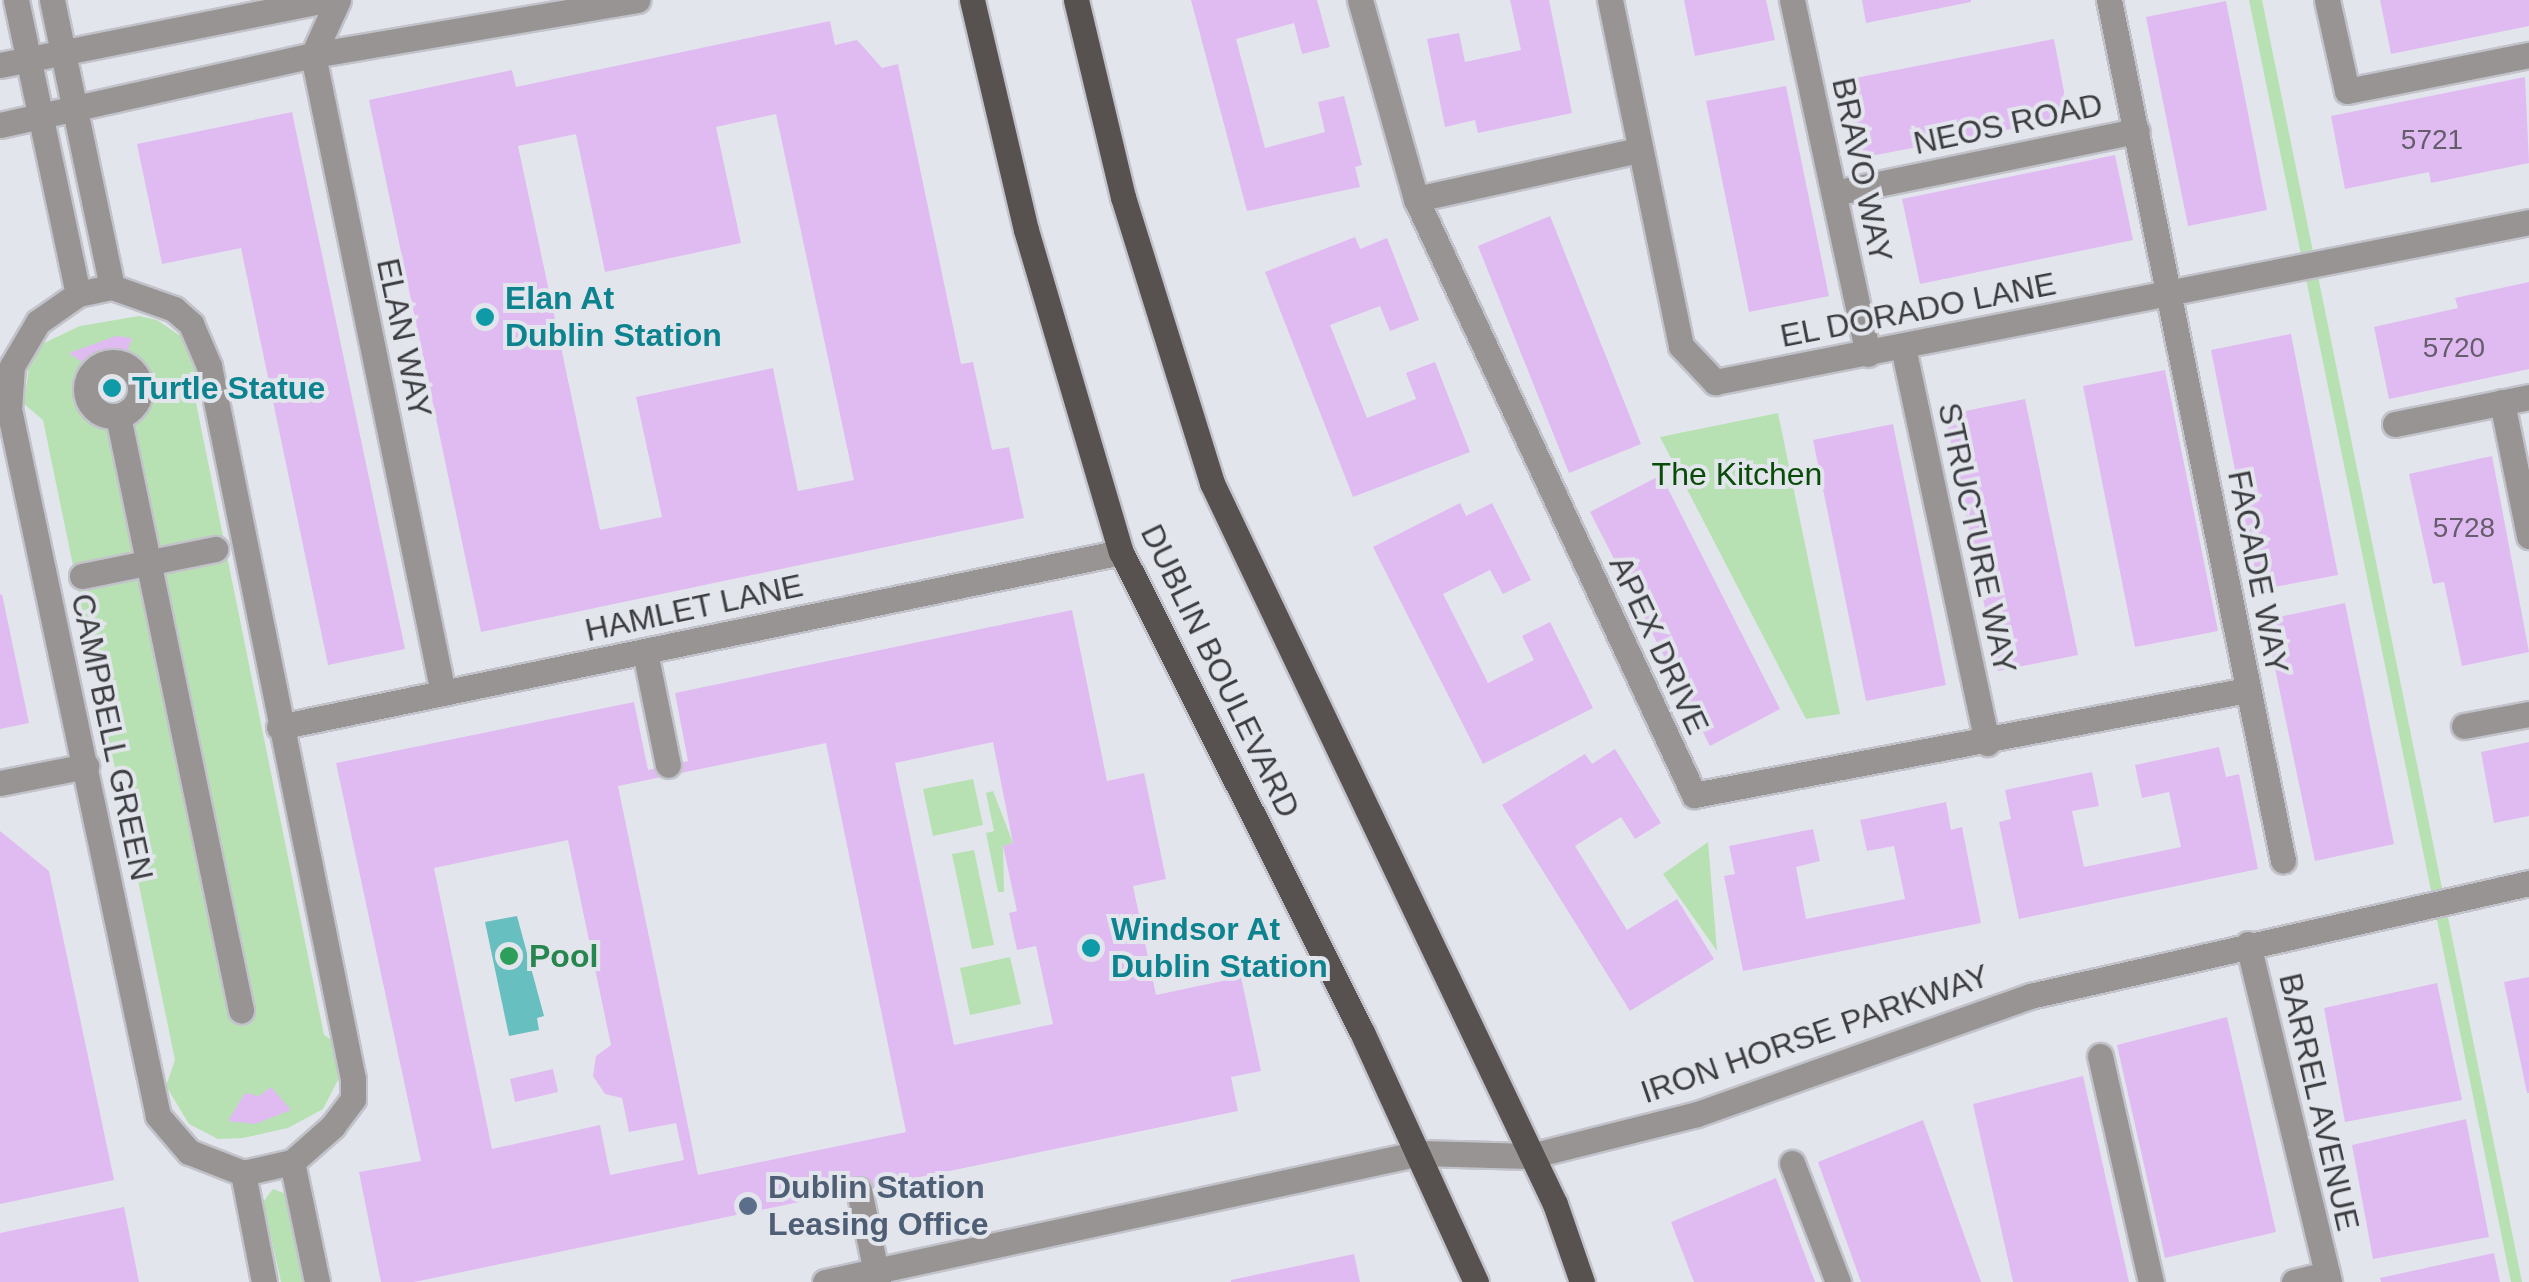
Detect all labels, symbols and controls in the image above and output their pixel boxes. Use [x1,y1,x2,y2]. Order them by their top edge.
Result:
street label: BRAVO WAY [1824,74,1900,266]
street label: NEOS ROAD [1910,85,2106,163]
house number: 5721 [2401,123,2463,157]
street label: ELAN WAY [368,255,440,421]
street label: EL DORADO LANE [1776,264,2060,356]
place label: Elan At Dublin Station [505,280,722,355]
marker: Elan At Dublin Station [474,306,496,328]
house number: 5720 [2423,331,2485,365]
place label: Turtle Statue [132,369,325,407]
marker: Turtle Statue [101,377,123,399]
street label: STRUCTURE WAY [1930,399,2024,677]
park label: The Kitchen [1652,455,1822,493]
street label: FACADE WAY [2219,467,2297,677]
house number: 5728 [2433,511,2495,545]
street label: DUBLIN BOULEVARD [1132,518,1308,824]
street label: APEX DRIVE [1601,550,1717,740]
street label: HAMLET LANE [581,566,807,650]
street label: CAMPBELL GREEN [63,590,161,884]
place label: Windsor At Dublin Station [1111,911,1328,986]
place label: Pool [529,937,598,975]
marker: Windsor At Dublin Station [1080,937,1102,959]
marker: Pool [498,945,520,967]
street label: IRON HORSE PARKWAY [1636,956,1994,1112]
street label: BARREL AVENUE [2270,968,2368,1236]
place label: Dublin Station Leasing Office [768,1169,988,1244]
marker: Dublin Station Leasing Office [737,1195,759,1217]

